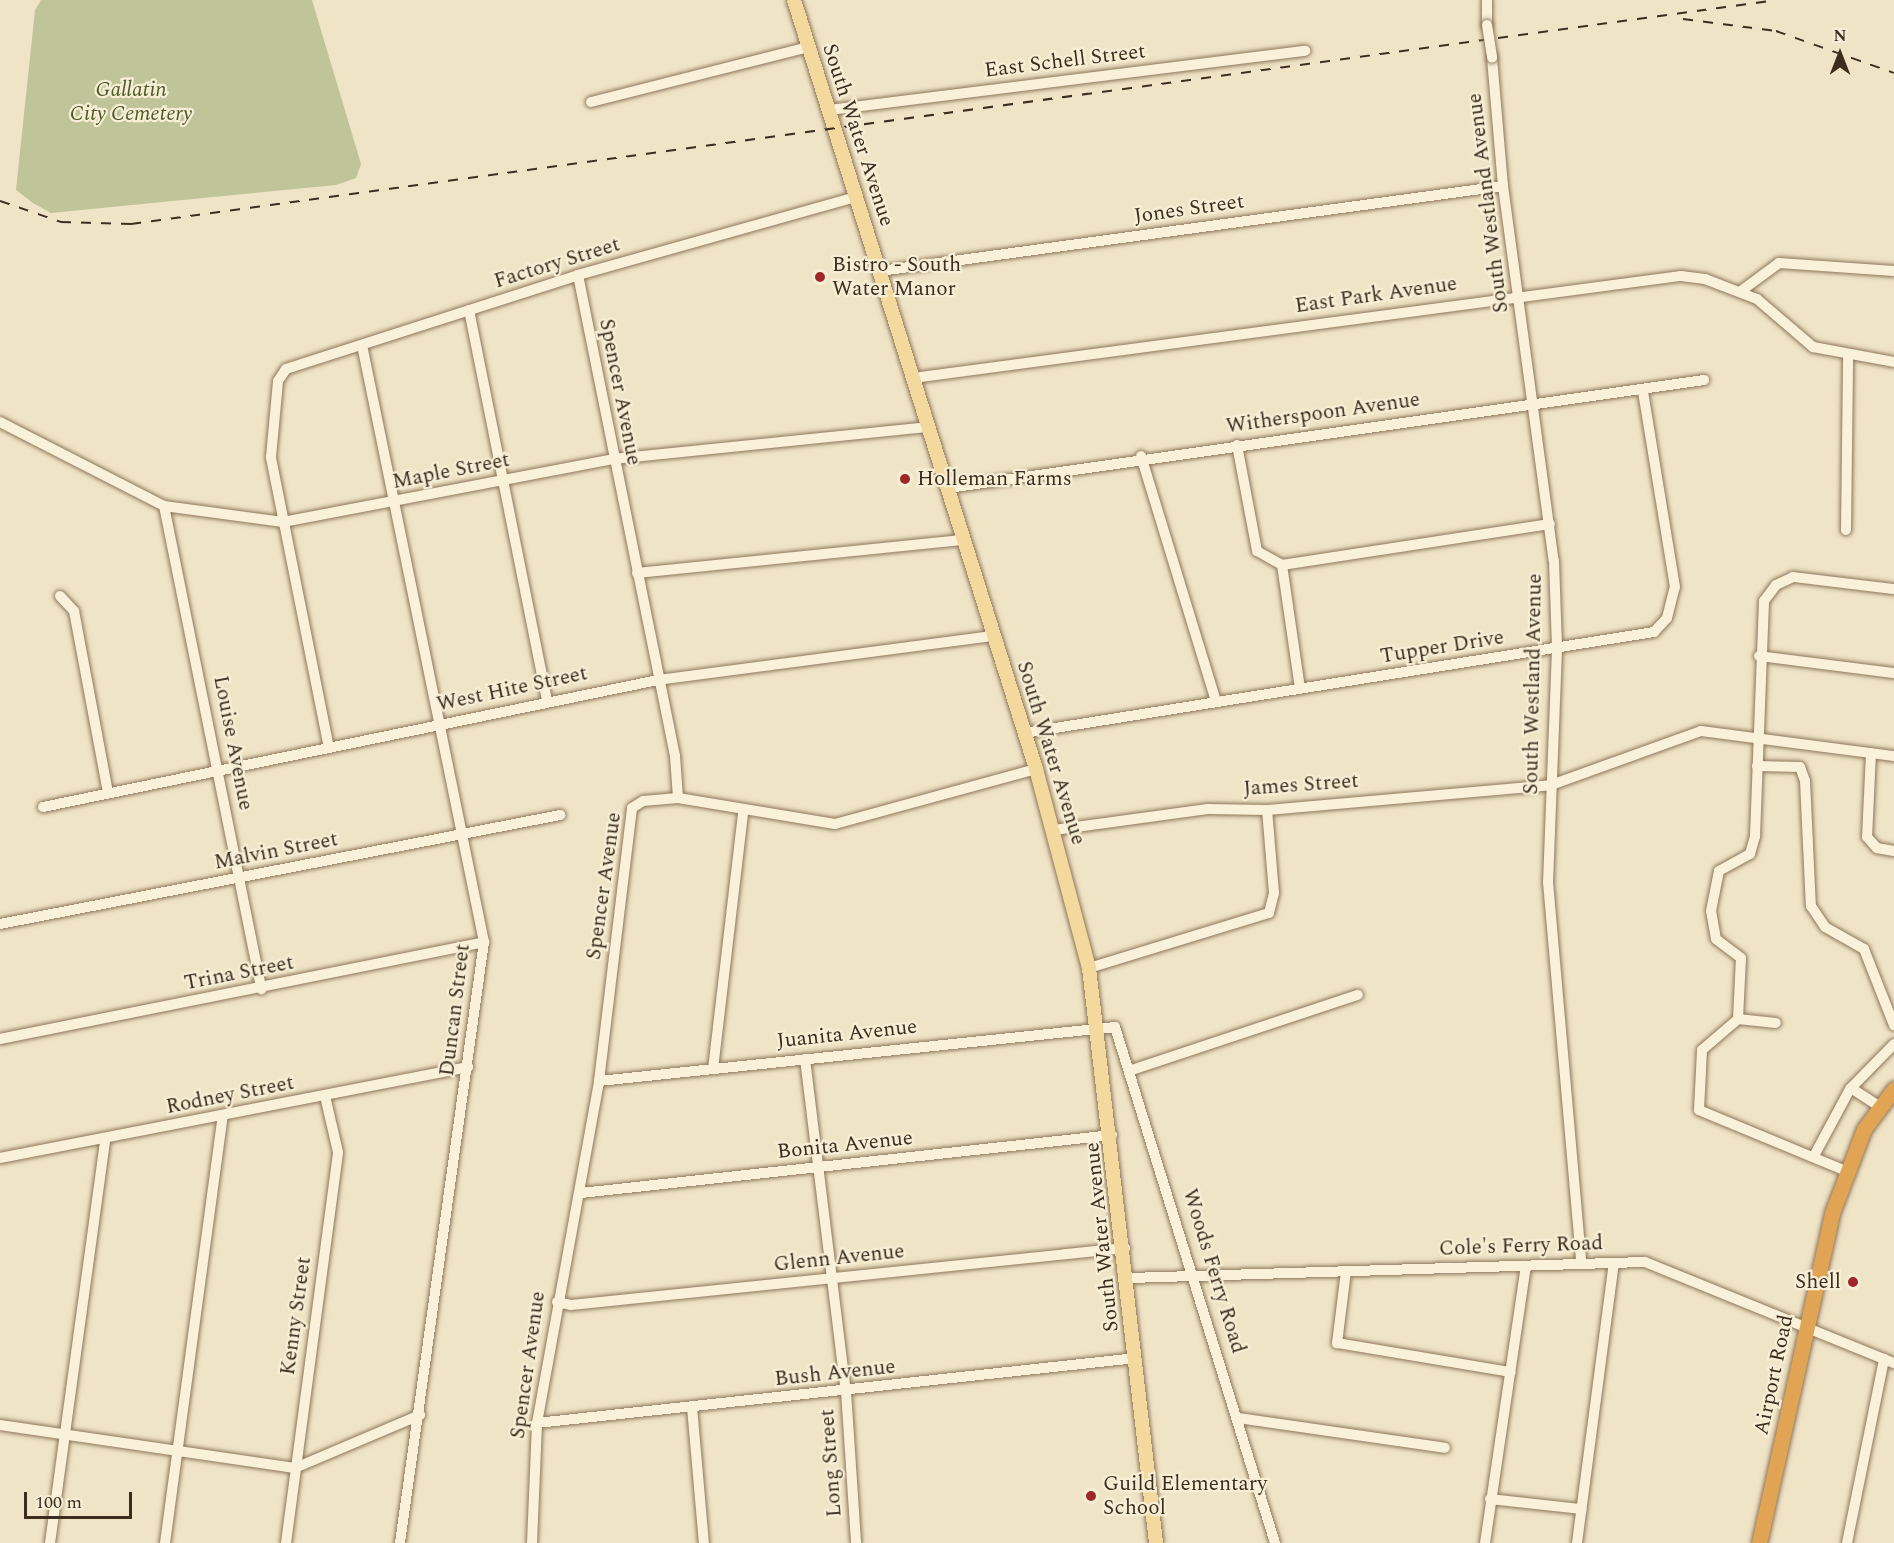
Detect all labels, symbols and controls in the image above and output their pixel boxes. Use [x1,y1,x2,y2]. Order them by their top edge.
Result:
north arrow [1810,24,1870,84]
text: N [1833,24,1847,48]
street label: East Schell Street [983,39,1147,83]
street label: South Water Avenue [817,40,899,230]
park label: Gallatin City Cemetery [70,77,192,127]
street label: South Westland Avenue [1462,92,1514,314]
street label: Jones Street [1132,189,1246,229]
street label: Factory Street [491,232,623,294]
place label: Bistro - South Water Manor [832,252,961,302]
marker: Bistro - South Water Manor [813,270,827,284]
street label: East Park Avenue [1293,271,1459,319]
street label: Spencer Avenue [593,317,647,467]
street label: Witherspoon Avenue [1224,387,1422,439]
street label: Maple Street [390,447,512,495]
place label: Holleman Farms [917,466,1072,492]
marker: Holleman Farms [898,472,912,486]
street label: South Westland Avenue [1518,573,1548,795]
street label: Tupper Drive [1378,625,1506,669]
street label: South Water Avenue [1011,658,1091,848]
street label: West Hite Street [434,661,590,717]
street label: Louise Avenue [208,673,258,813]
street label: James Street [1243,768,1359,802]
street label: Spencer Avenue [581,811,627,961]
street label: Malvin Street [212,827,340,875]
street label: Duncan Street [434,942,476,1078]
street label: Trina Street [182,950,296,996]
street label: Juanita Avenue [776,1014,918,1054]
street label: Rodney Street [164,1070,296,1120]
street label: Bonita Avenue [776,1125,914,1165]
street label: South Water Avenue [1080,1141,1124,1333]
street label: Woods Ferry Road [1177,1186,1251,1356]
street label: Cole's Ferry Road [1438,1231,1604,1261]
street label: Glenn Avenue [772,1239,906,1277]
street label: Kenny Street [275,1255,317,1377]
place label: Shell [1795,1269,1841,1295]
marker: Shell [1846,1275,1860,1289]
street label: Spencer Avenue [505,1290,551,1440]
street label: Airport Road [1749,1313,1799,1437]
street label: Bush Avenue [773,1354,897,1392]
street label: Long Street [815,1408,847,1518]
place label: Guild Elementary School [1103,1471,1267,1521]
scale bar [27,1480,135,1518]
text: 100 m [35,1489,82,1516]
marker: Guild Elementary School [1084,1489,1098,1503]

